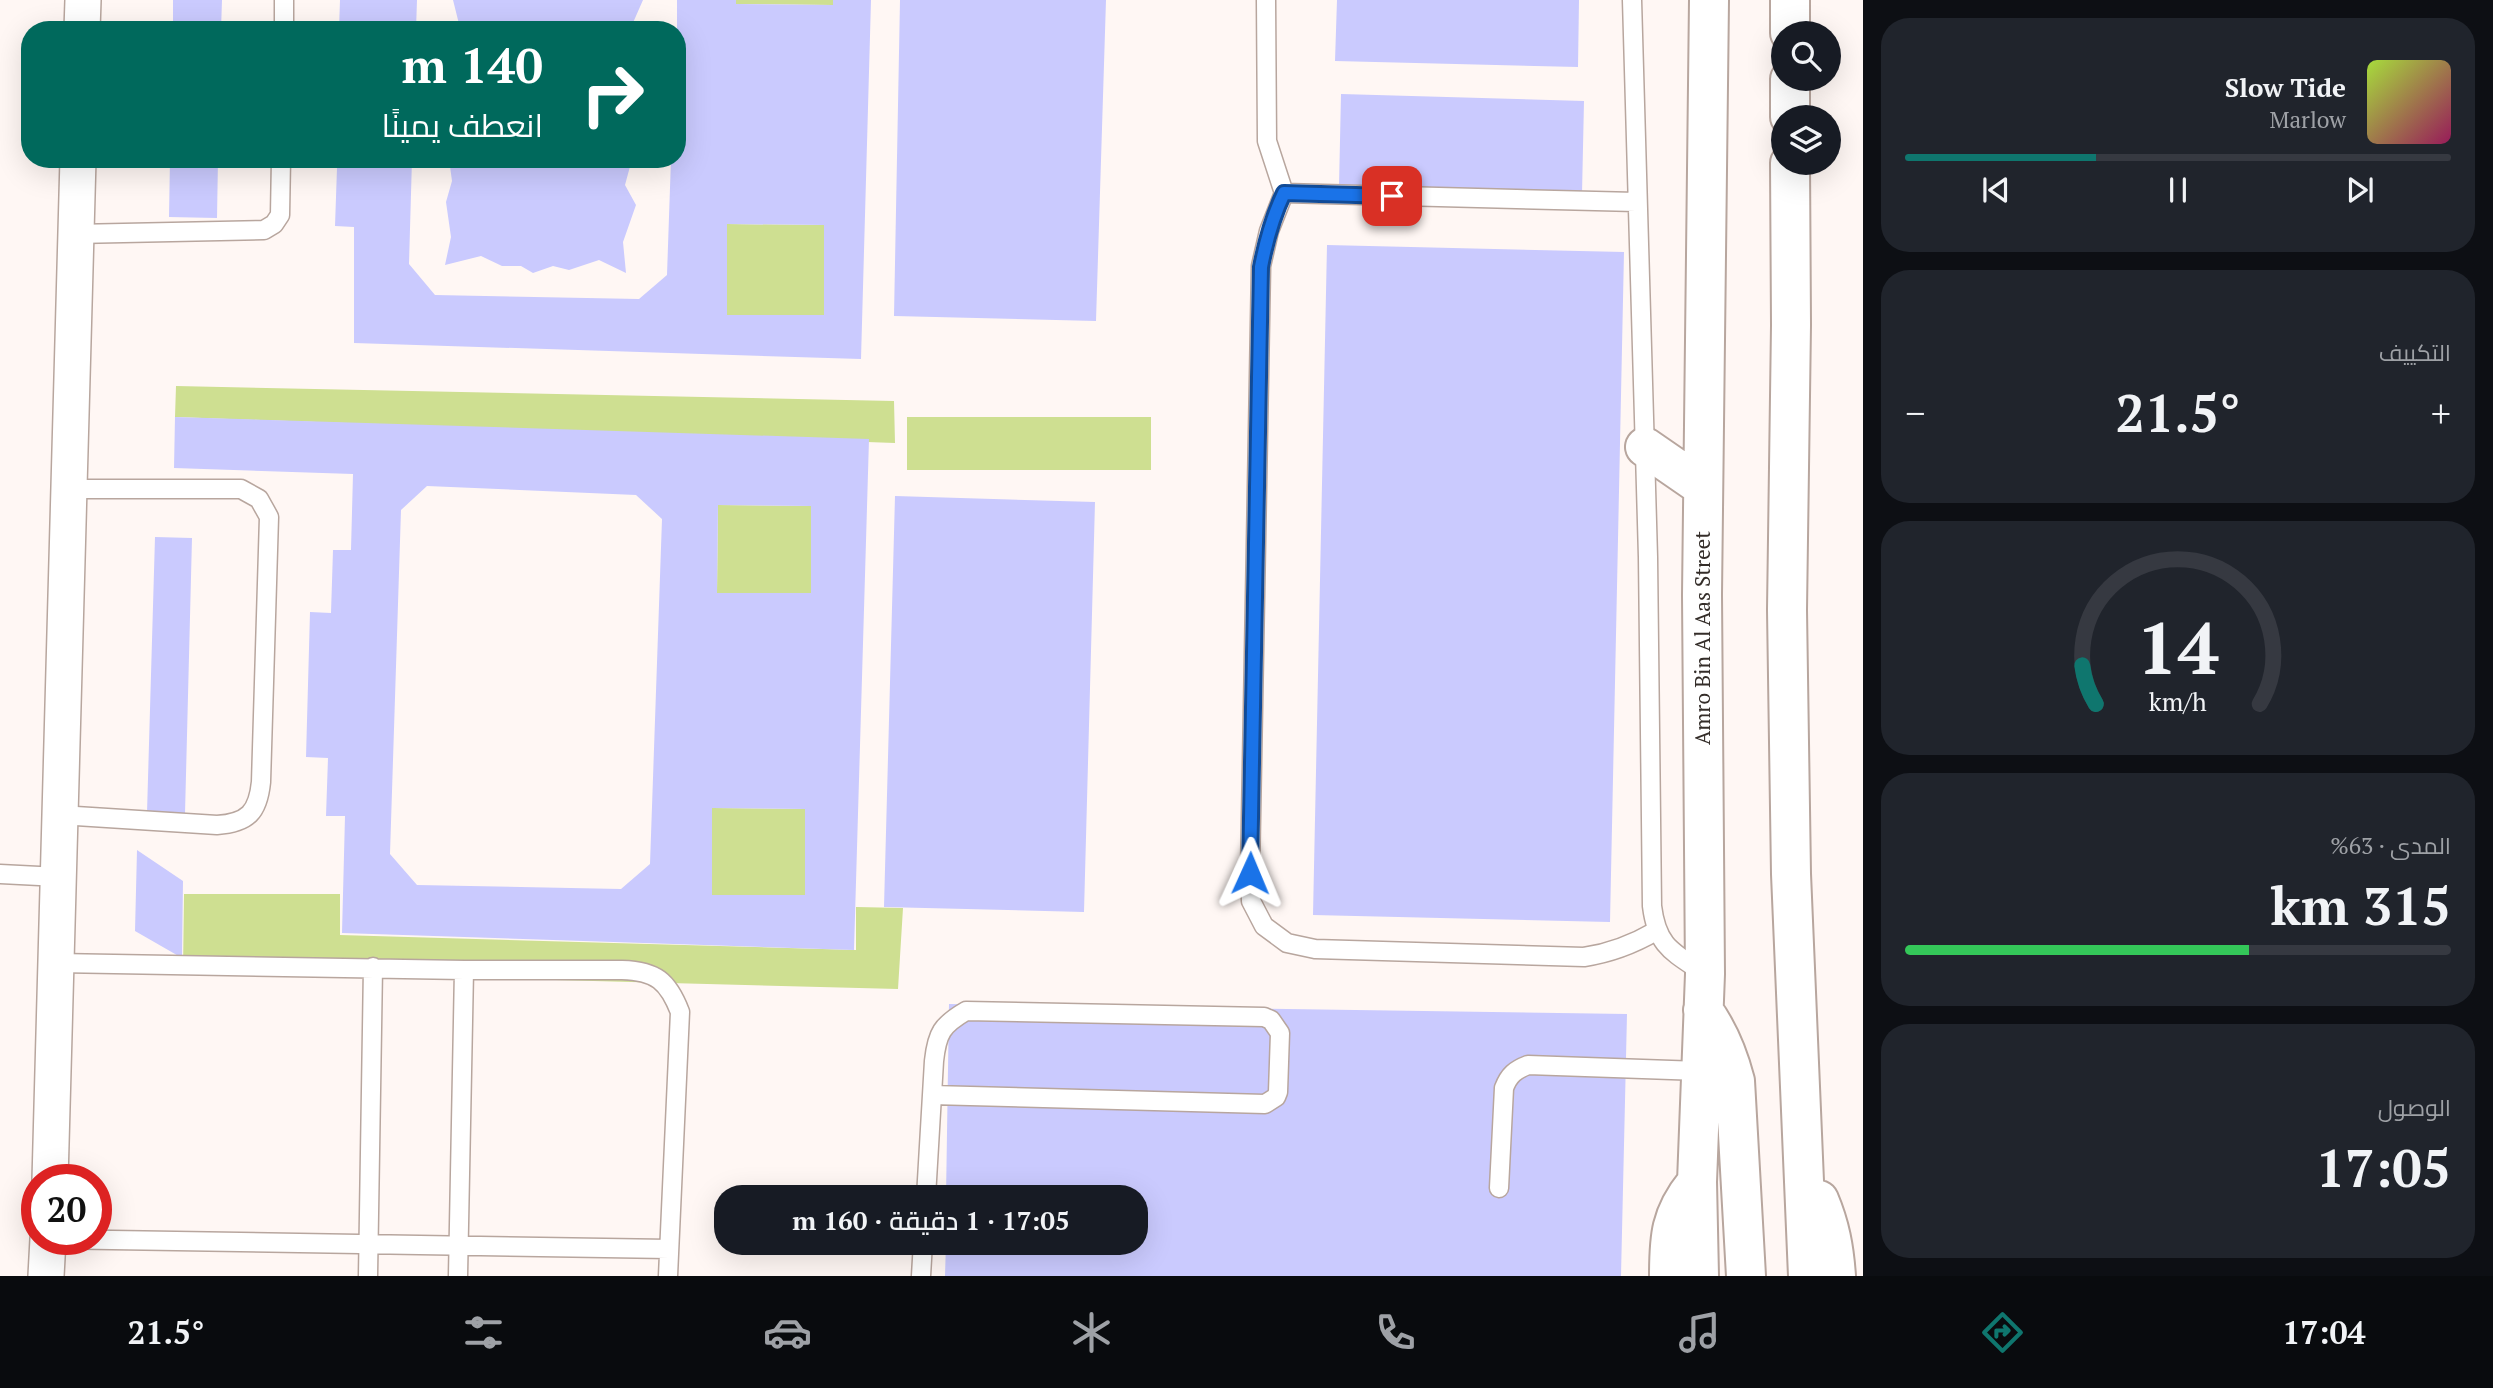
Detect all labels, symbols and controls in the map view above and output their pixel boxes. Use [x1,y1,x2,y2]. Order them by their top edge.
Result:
map controls [1771,21,1841,175]
button: search [1771,21,1841,91]
text: 140 m [401,32,543,97]
icon: right [567,49,658,140]
text: Slow Tide [2225,70,2346,104]
text: انعطف يمينًا [382,104,543,146]
text: Marlow [2270,104,2346,135]
button: layers [1771,105,1841,175]
pin [1362,166,1422,226]
icon: previous [1977,171,2015,209]
icon: pause [2159,171,2197,209]
icon: next [2341,171,2379,209]
icon: arrive [1373,177,1411,215]
text: التكييف [2379,337,2451,368]
text: 21.5° [2115,378,2241,447]
text: − [1905,388,1925,438]
text: + [2431,388,2451,438]
street label: Amro Bin Al Aas Street [1688,531,1716,745]
text: 14 [2137,598,2219,695]
text: km/h [2149,685,2207,718]
text: المدى · 63% [2330,830,2451,861]
position arrow [1213,836,1287,910]
text: 315 km [2270,871,2451,940]
text: الوصول [2378,1092,2451,1123]
text: 17:05 [2316,1133,2451,1202]
speed limit sign: 20 [21,1164,112,1255]
text: 17:05 · 1 دقيقة · 160 m [792,1203,1070,1237]
icon: filters [459,1308,508,1357]
icon: car [763,1308,812,1357]
icon: climate [1067,1308,1116,1357]
icon: phone [1371,1308,1420,1357]
icon: music [1675,1308,1724,1357]
icon: directions [1978,1308,2027,1357]
text: 21.5° [127,1311,204,1353]
text: 17:04 [2282,1311,2366,1353]

